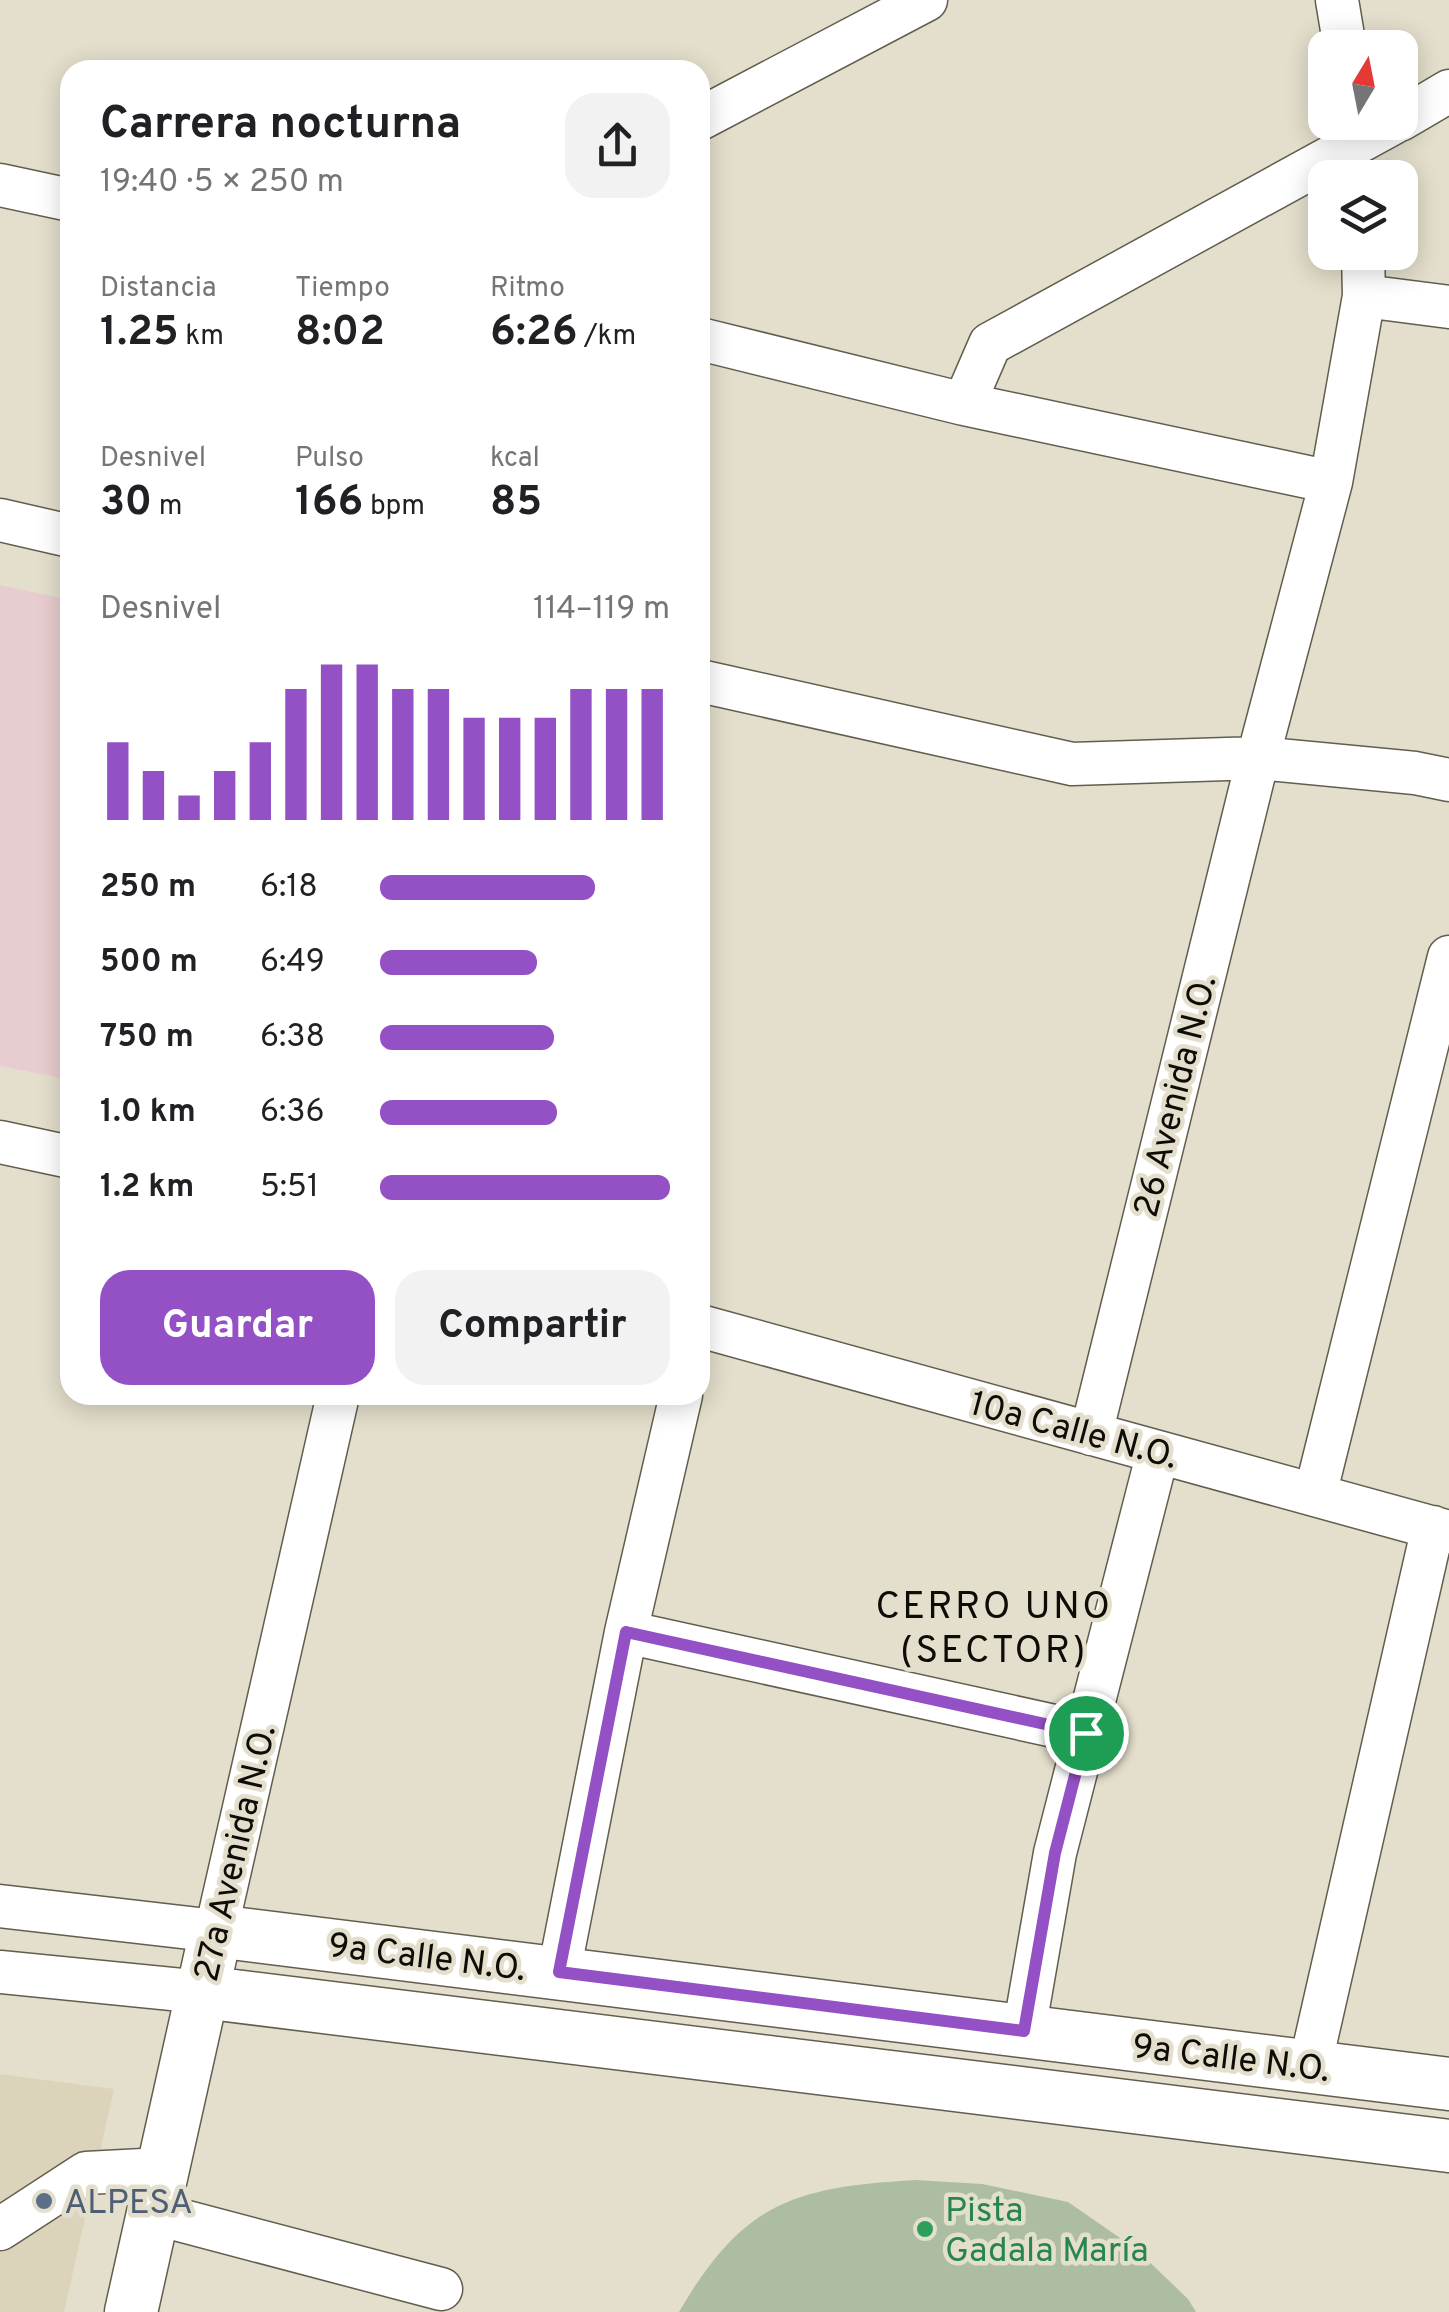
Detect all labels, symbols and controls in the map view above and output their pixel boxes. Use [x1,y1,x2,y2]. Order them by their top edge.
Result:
north arrow [1308,30,1418,140]
map controls [1308,30,1418,270]
button: share [565,93,670,198]
text: Carrera nocturna [100,97,461,154]
button: layers [1308,160,1418,270]
text: 19:40 · 5 × 250 m [100,163,344,203]
text: Distancia [100,271,216,307]
text: Tiempo [295,271,390,307]
text: Ritmo [490,271,565,307]
text: 1.25 [100,307,179,360]
text: 8:02 [295,307,385,360]
text: 6:26 [490,307,578,360]
text: km [179,319,224,355]
text: /km [578,319,636,355]
text: Desnivel [100,441,206,477]
text: Pulso [295,441,364,477]
text: kcal [490,441,540,477]
text: 30 [100,477,152,530]
text: 166 [295,477,363,530]
text: 85 [490,477,542,530]
text: m [152,489,182,525]
text: bpm [363,489,425,525]
text: Desnivel [100,590,221,630]
text: 114–119 m [533,590,670,630]
text: 250 m [100,868,196,908]
text: 6:18 [260,868,318,908]
text: 500 m [100,943,198,983]
text: 6:49 [260,943,325,983]
street label: 26 Avenida N.O. [1126,971,1228,1222]
text: 750 m [100,1018,194,1058]
text: 6:38 [260,1018,325,1058]
text: 1.0 km [100,1093,196,1133]
text: 6:36 [260,1093,325,1133]
text: 1.2 km [100,1168,194,1208]
text: 5:51 [260,1168,319,1208]
button: Guardar [100,1270,375,1385]
button: Compartir [395,1270,670,1385]
street label: 10a Calle N.O. [965,1383,1182,1481]
district label: CERRO UNO (SECTOR) [875,1584,1113,1677]
pin [1044,1691,1129,1776]
icon: arrive [1059,1706,1114,1761]
street label: 27a Avenida N.O. [186,1721,288,1986]
street label: 9a Calle N.O. [325,1925,528,1993]
street label: 9a Calle N.O. [1129,2026,1332,2094]
place label: ALPESA [64,2182,193,2226]
marker: ALPESA [33,2190,55,2212]
place label: Pista Gadala María [945,2190,1149,2274]
marker: Pista Gadala María [914,2218,936,2240]

